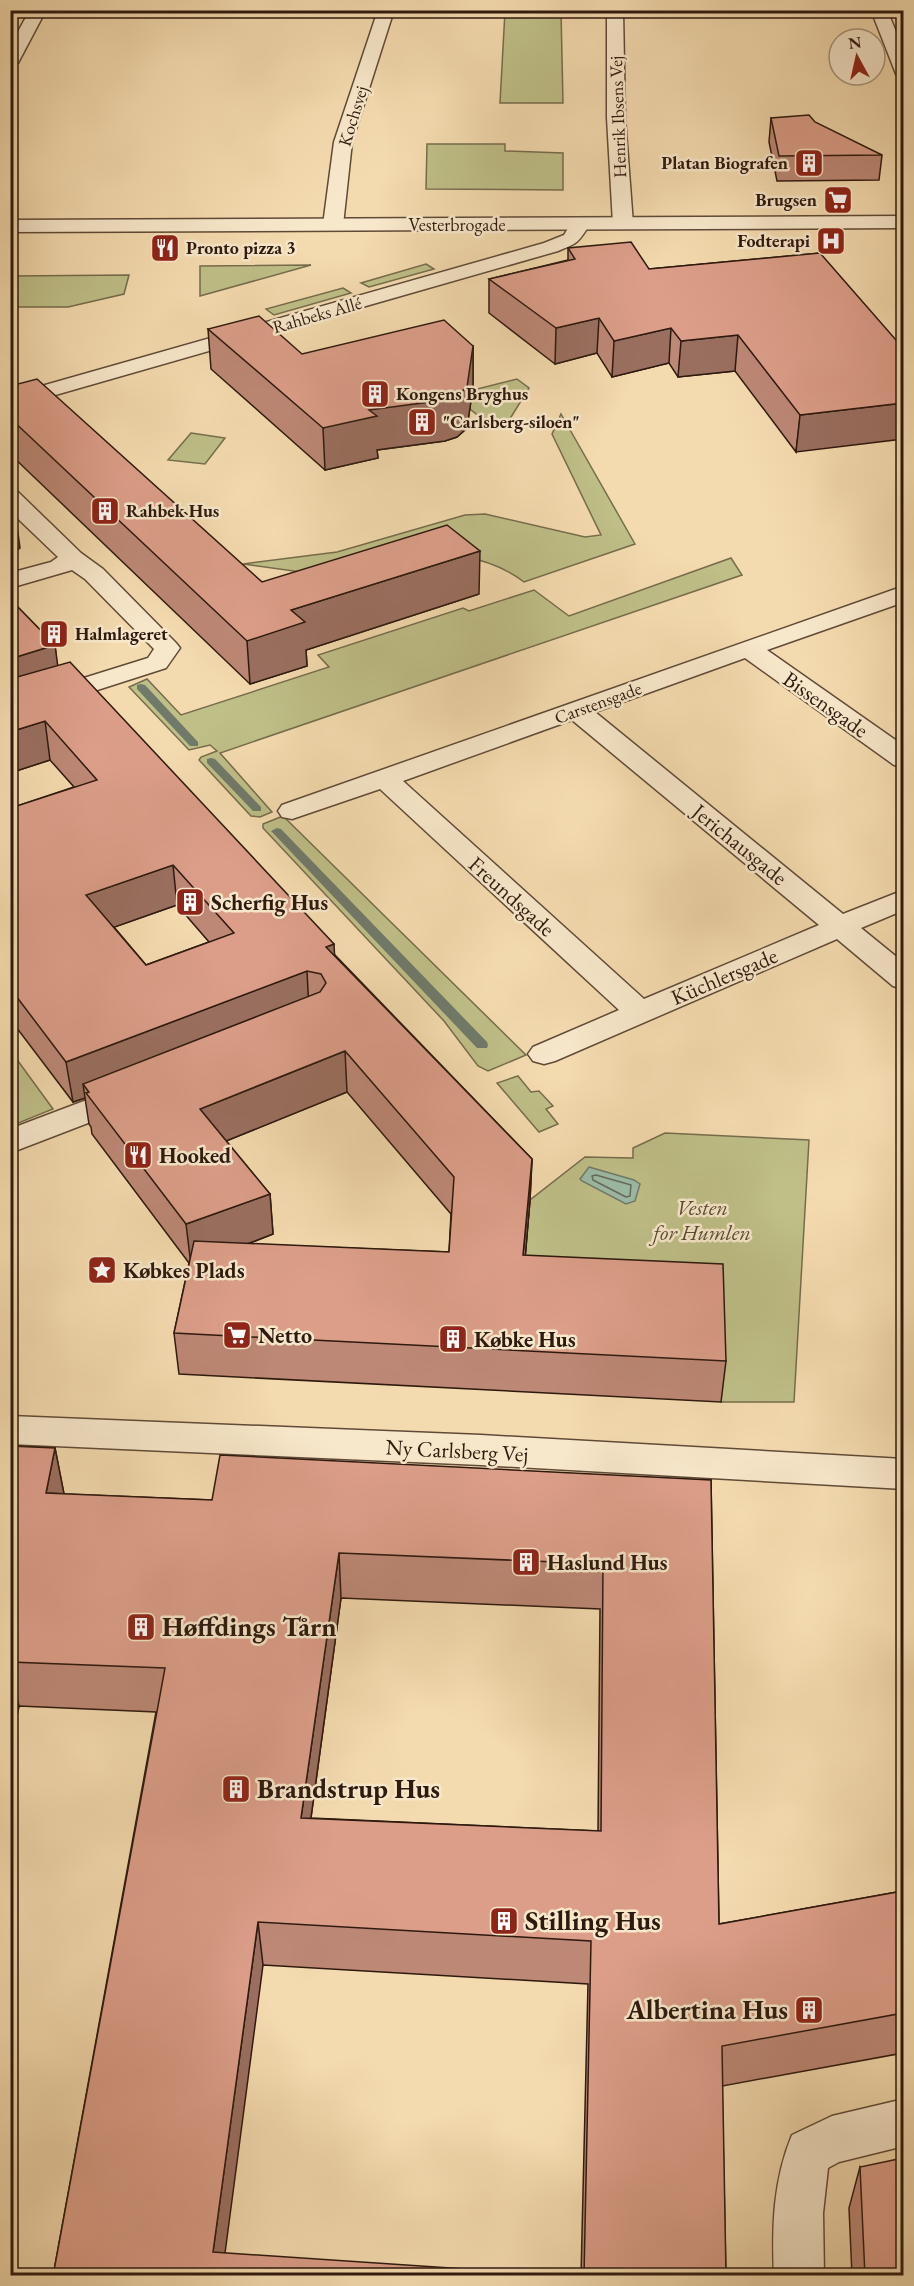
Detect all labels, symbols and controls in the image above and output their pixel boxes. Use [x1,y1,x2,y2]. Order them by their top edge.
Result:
north arrow [827,27,887,87]
text: N [847,31,863,54]
street label: Henrik Ibsens Vej [604,56,631,178]
street label: Kochsvej [332,83,373,149]
building icon: Platan Biografen [793,147,825,179]
place label: Platan Biografen [661,151,788,174]
supermarket icon: Brugsen [822,184,854,216]
place label: Brugsen [755,188,817,211]
street label: Vesterbrogade [408,213,506,236]
hospital icon: Fodterapi [815,225,847,257]
place label: Fodterapi [737,229,811,252]
restaurant icon: Pronto pizza 3 [149,232,181,264]
place label: Pronto pizza 3 [186,236,296,259]
street label: Rahbeks Allé [270,291,364,338]
building icon: Kongens Bryghus [359,378,391,410]
place label: Kongens Bryghus [396,382,528,405]
building icon: "Carlsberg-siloen" [406,406,438,438]
place label: "Carlsberg-siloen" [443,410,580,433]
building icon: Rahbek Hus [89,495,121,527]
place label: Rahbek Hus [126,499,219,522]
building icon: Halmlageret [38,618,70,650]
place label: Halmlageret [75,622,168,645]
street label: Bissensgade [777,664,874,745]
street label: Carstensgade [551,676,644,729]
street label: Jerichausgade [684,796,794,892]
street label: Freundsgade [462,850,561,943]
building icon: Scherfig Hus [174,886,206,918]
place label: Scherfig Hus [211,888,328,917]
street label: Küchlersgade [666,941,782,1012]
restaurant icon: Hooked [122,1139,154,1171]
place label: Hooked [159,1141,231,1170]
park label: Vesten for Humlen [648,1193,751,1247]
place icon: Købkes Plads [86,1254,118,1286]
place label: Købkes Plads [123,1256,245,1285]
supermarket icon: Netto [221,1319,253,1351]
place label: Netto [258,1321,312,1350]
building icon: Købke Hus [437,1323,469,1355]
place label: Købke Hus [474,1325,576,1354]
street label: Ny Carlsberg Vej [385,1432,529,1469]
building icon: Haslund Hus [510,1546,542,1578]
place label: Haslund Hus [547,1548,668,1577]
place label: Høffdings Tårn [162,1609,336,1644]
building icon: Høffdings Tårn [125,1611,157,1643]
place label: Brandstrup Hus [257,1771,440,1806]
building icon: Brandstrup Hus [220,1773,252,1805]
place label: Stilling Hus [525,1903,661,1938]
building icon: Stilling Hus [488,1905,520,1937]
place label: Albertina Hus [625,1992,788,2027]
building icon: Albertina Hus [793,1994,825,2026]

